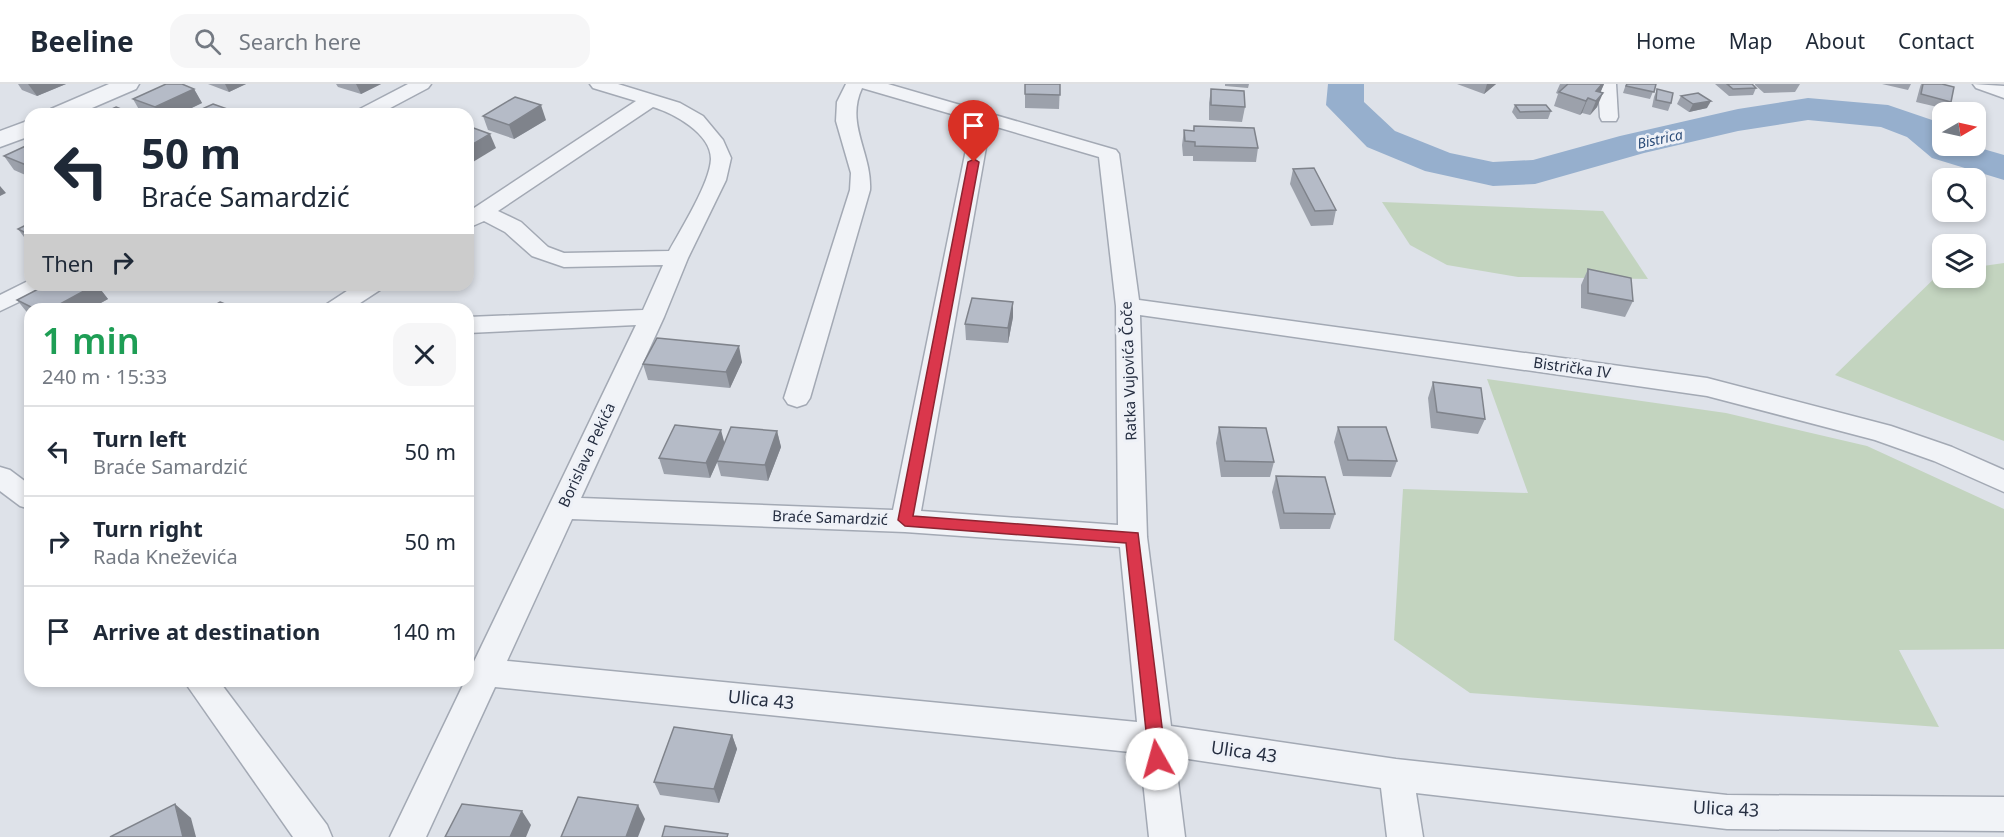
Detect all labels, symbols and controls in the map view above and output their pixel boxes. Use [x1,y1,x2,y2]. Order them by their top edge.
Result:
search box [170,14,590,68]
text: Beeline [30,22,134,60]
icon: search [191,25,224,58]
text: Search here [239,26,361,56]
text: Home [1636,27,1696,55]
text: Map [1729,27,1772,55]
text: About [1805,27,1865,55]
text: Contact [1898,27,1974,55]
pin [948,100,999,162]
north arrow [1932,102,1986,156]
map controls [1932,102,1986,288]
icon: arrive [957,109,990,142]
text: 50 m [141,124,241,181]
water label: Bistrica [1635,124,1685,153]
icon: left [42,132,120,210]
button: search [1932,168,1986,222]
text: Braće Samardzić [141,178,350,215]
button: layers [1932,234,1986,288]
icon: right [106,246,139,279]
text: Then [42,248,94,278]
street label: Ratka Vujovića Čoče [1116,301,1140,441]
text: 1 min [42,316,140,365]
button: close [393,323,456,386]
street label: Bistrička IV [1532,352,1612,382]
text: 240 m · 15:33 [42,363,167,390]
street label: Borislava Pekića [553,399,619,510]
text: Turn left [93,423,187,453]
icon: left [42,435,75,468]
text: 50 m [405,436,456,466]
text: Braće Samardzić [93,453,248,480]
street label: Braće Samardzić [772,505,888,529]
text: Turn right [93,513,203,543]
icon: right [42,525,75,558]
text: 50 m [405,526,456,556]
text: Rada Kneževića [93,543,238,570]
icon: arrive [42,615,75,648]
text: Arrive at destination [93,616,320,646]
text: 140 m [392,616,456,646]
street label: Ulica 43 [727,684,795,714]
position arrow [1125,727,1189,791]
street label: Ulica 43 [1210,735,1279,768]
street label: Ulica 43 [1692,794,1760,822]

